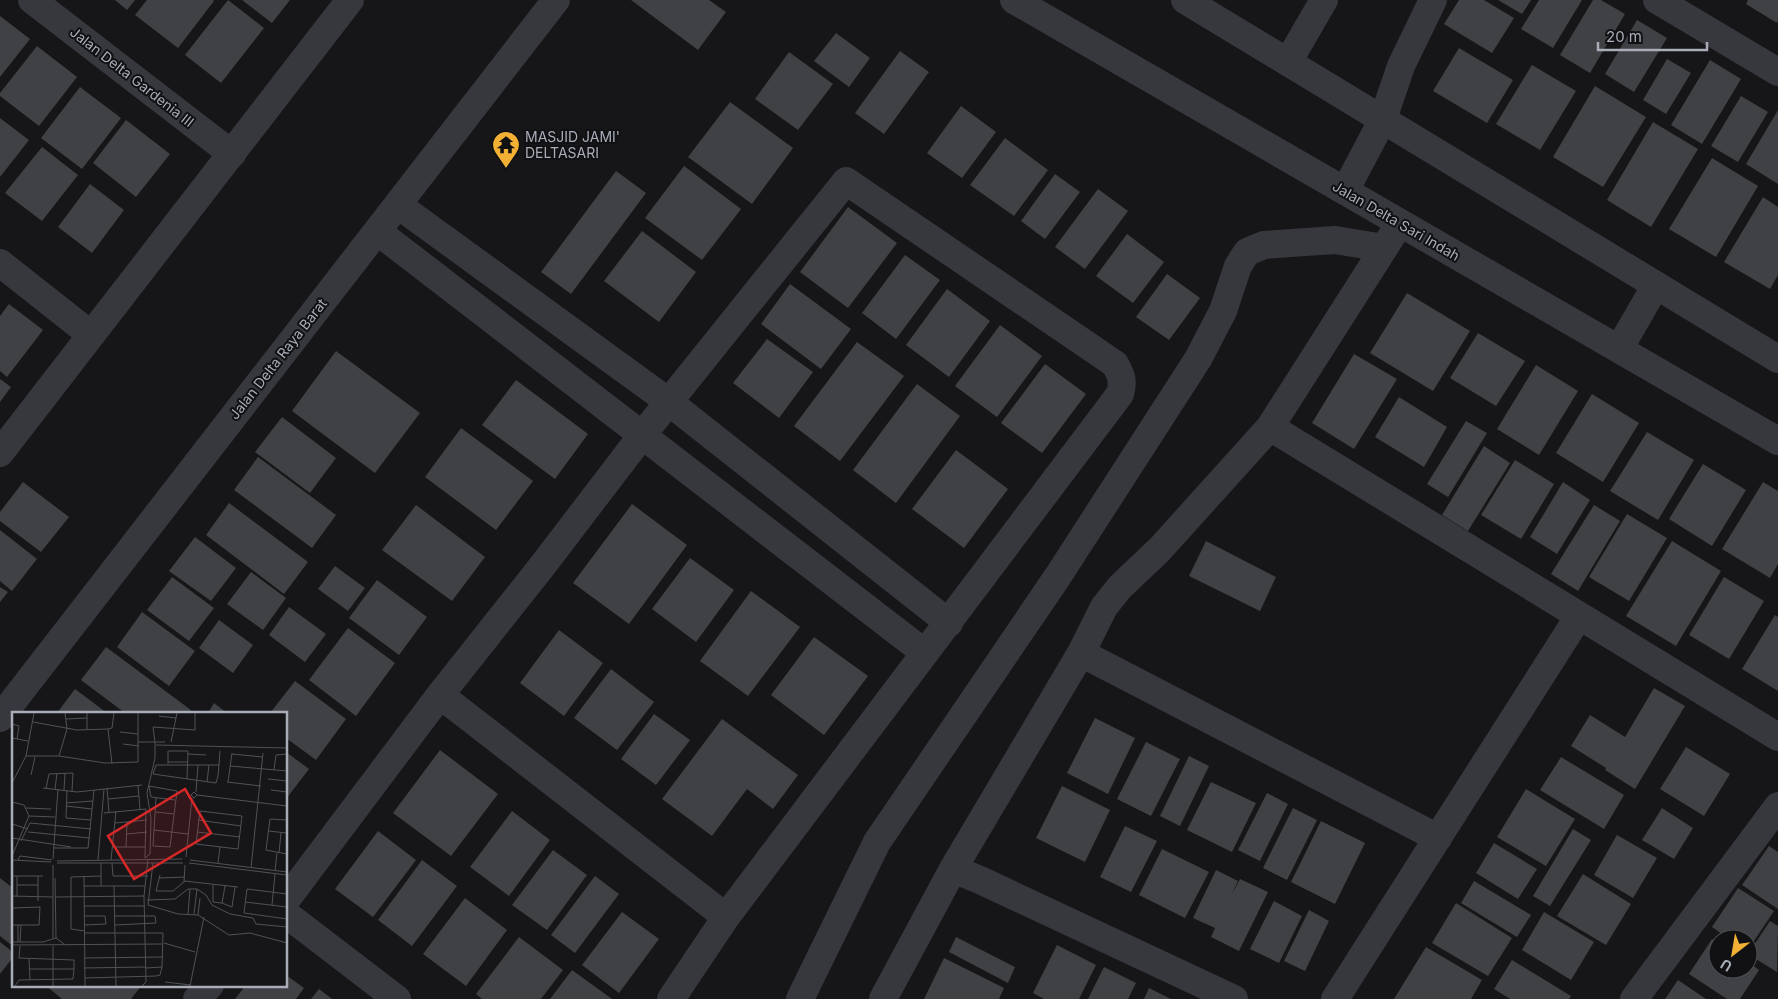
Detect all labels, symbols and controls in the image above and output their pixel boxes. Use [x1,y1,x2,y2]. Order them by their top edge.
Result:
scale bar [1598,20,1707,52]
street label: Jalan Delta Gardenia III [67,23,198,130]
text: 20 m [1606,27,1642,46]
place label: MASJID JAMI' DELTASARI [525,128,620,161]
temple icon: MASJID JAMI' DELTASARI [491,130,521,169]
street label: Jalan Delta Sari Indah [1330,177,1463,264]
street label: Jalan Delta Raya Barat [225,295,330,422]
inset map [12,712,288,986]
north arrow [1708,929,1758,979]
text: U [1717,956,1735,975]

